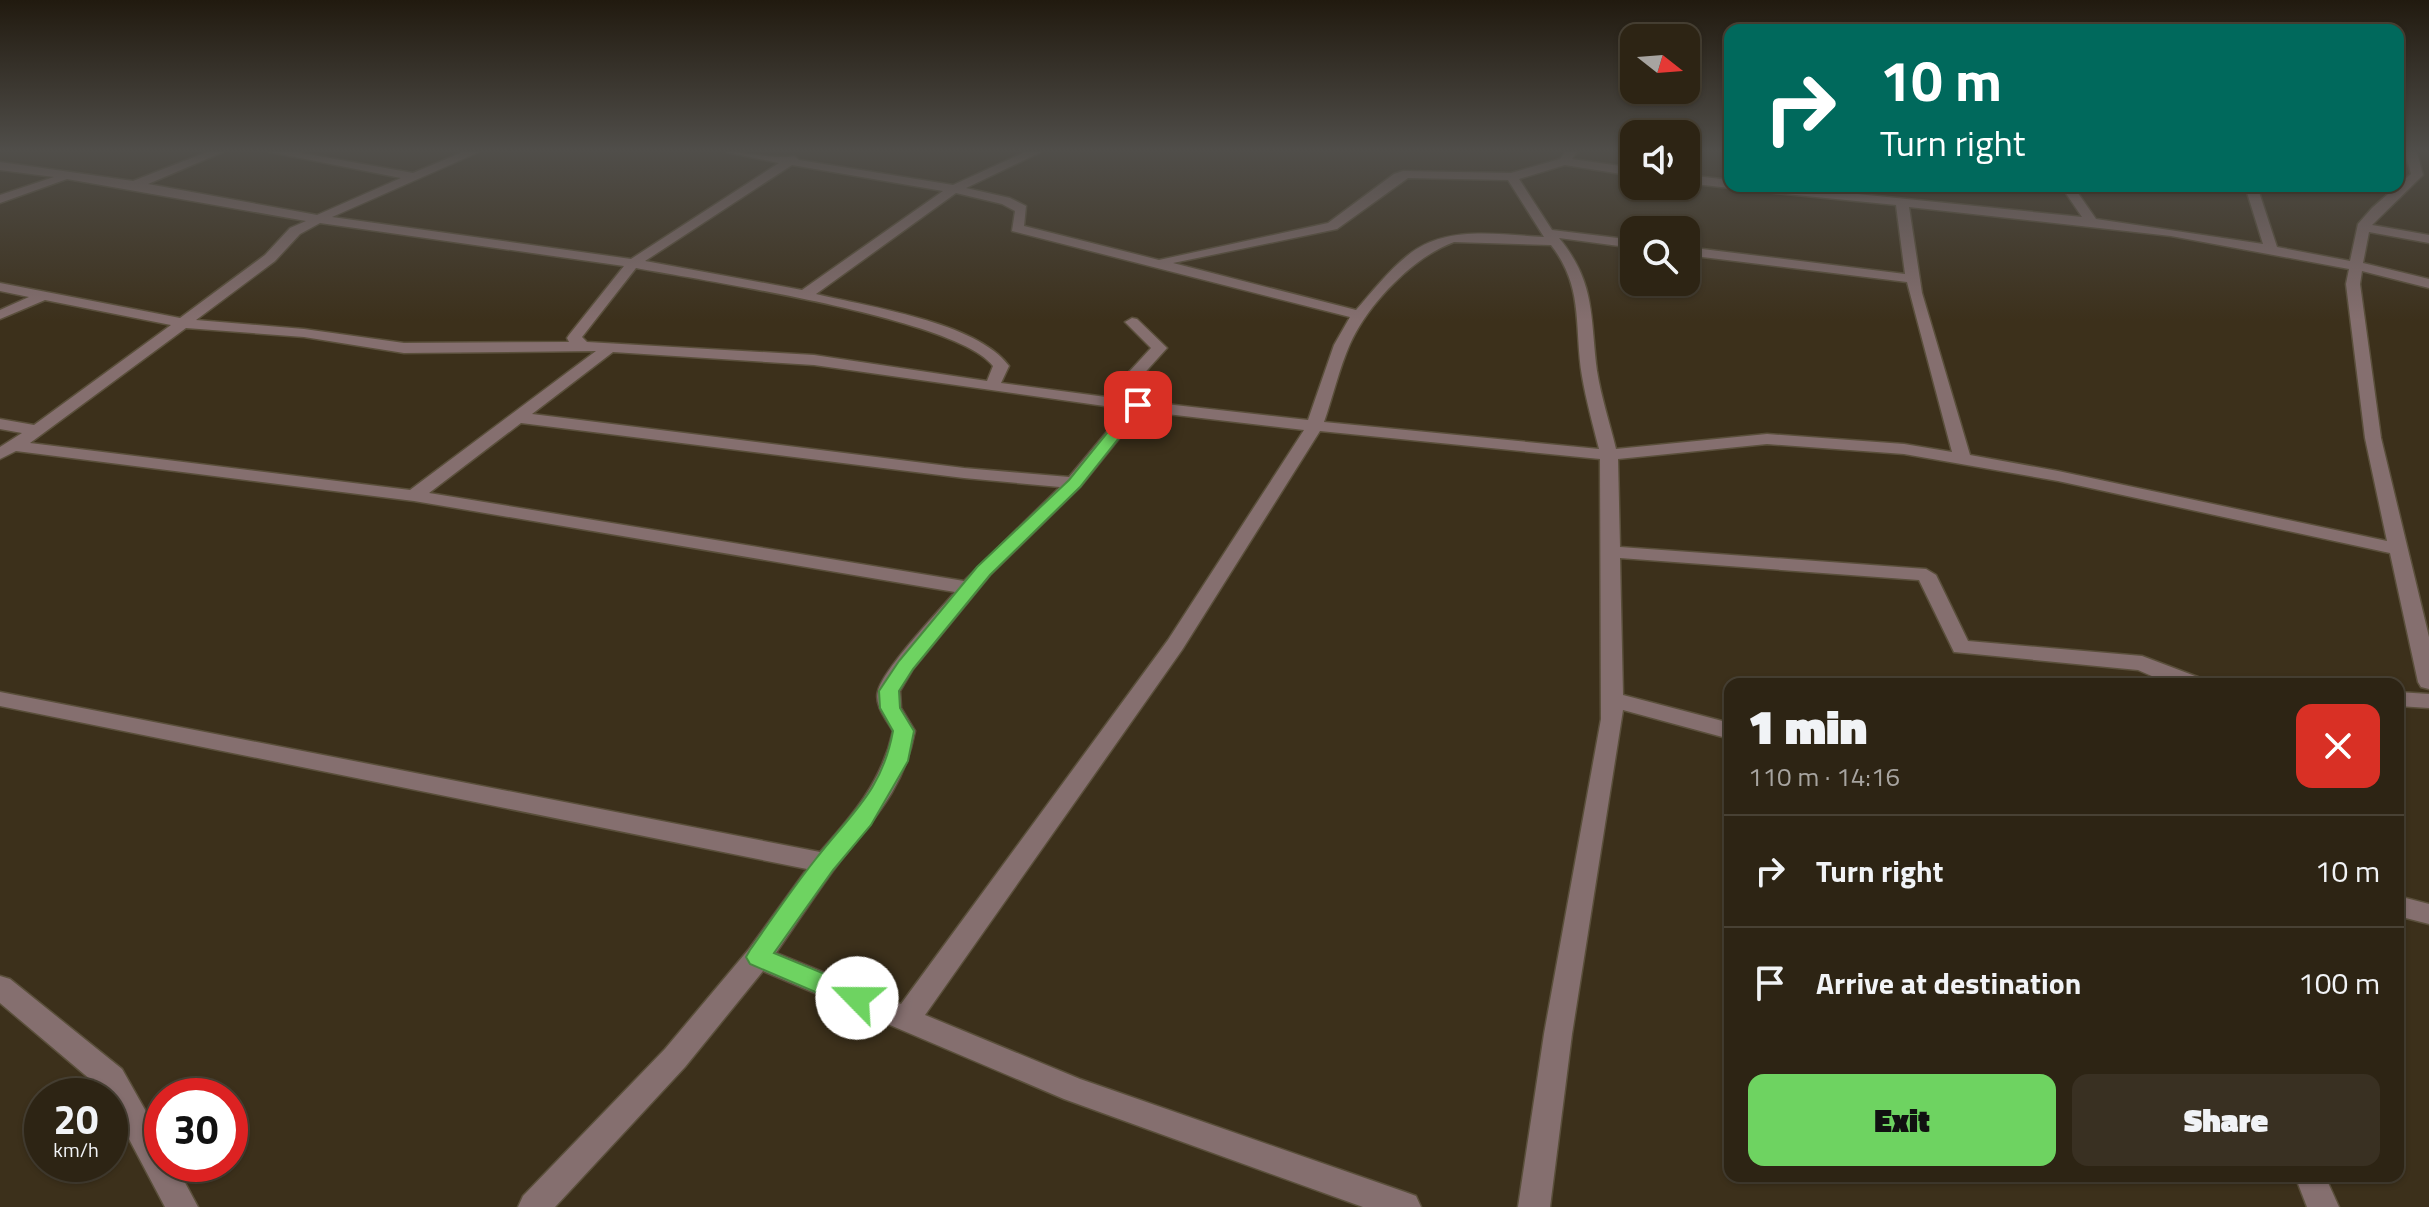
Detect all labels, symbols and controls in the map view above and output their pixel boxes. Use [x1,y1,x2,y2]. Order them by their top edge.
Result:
north arrow [1620,24,1700,104]
map controls [1620,24,1700,296]
text: 10 m [1880,38,2002,123]
icon: right [1748,56,1852,160]
text: Turn right [1880,115,2025,170]
button: sound [1620,120,1700,200]
button: search [1620,216,1700,296]
pin [1104,371,1172,439]
icon: arrive [1116,383,1160,427]
text: 1 min [1748,690,1867,763]
button: close [2296,704,2380,788]
text: 110 m · 14:16 [1748,757,1900,796]
text: Turn right [1816,848,1944,894]
text: 10 m [2315,848,2380,894]
icon: right [1748,849,1792,893]
position arrow [815,956,899,1040]
text: Arrive at destination [1816,960,2081,1006]
text: 100 m [2298,960,2380,1006]
icon: arrive [1748,961,1792,1005]
button: Exit [1748,1074,2056,1166]
button: Share [2072,1074,2380,1166]
speed limit sign: 30 [144,1078,248,1182]
text: 20 [54,1089,98,1150]
text: km/h [53,1134,99,1165]

